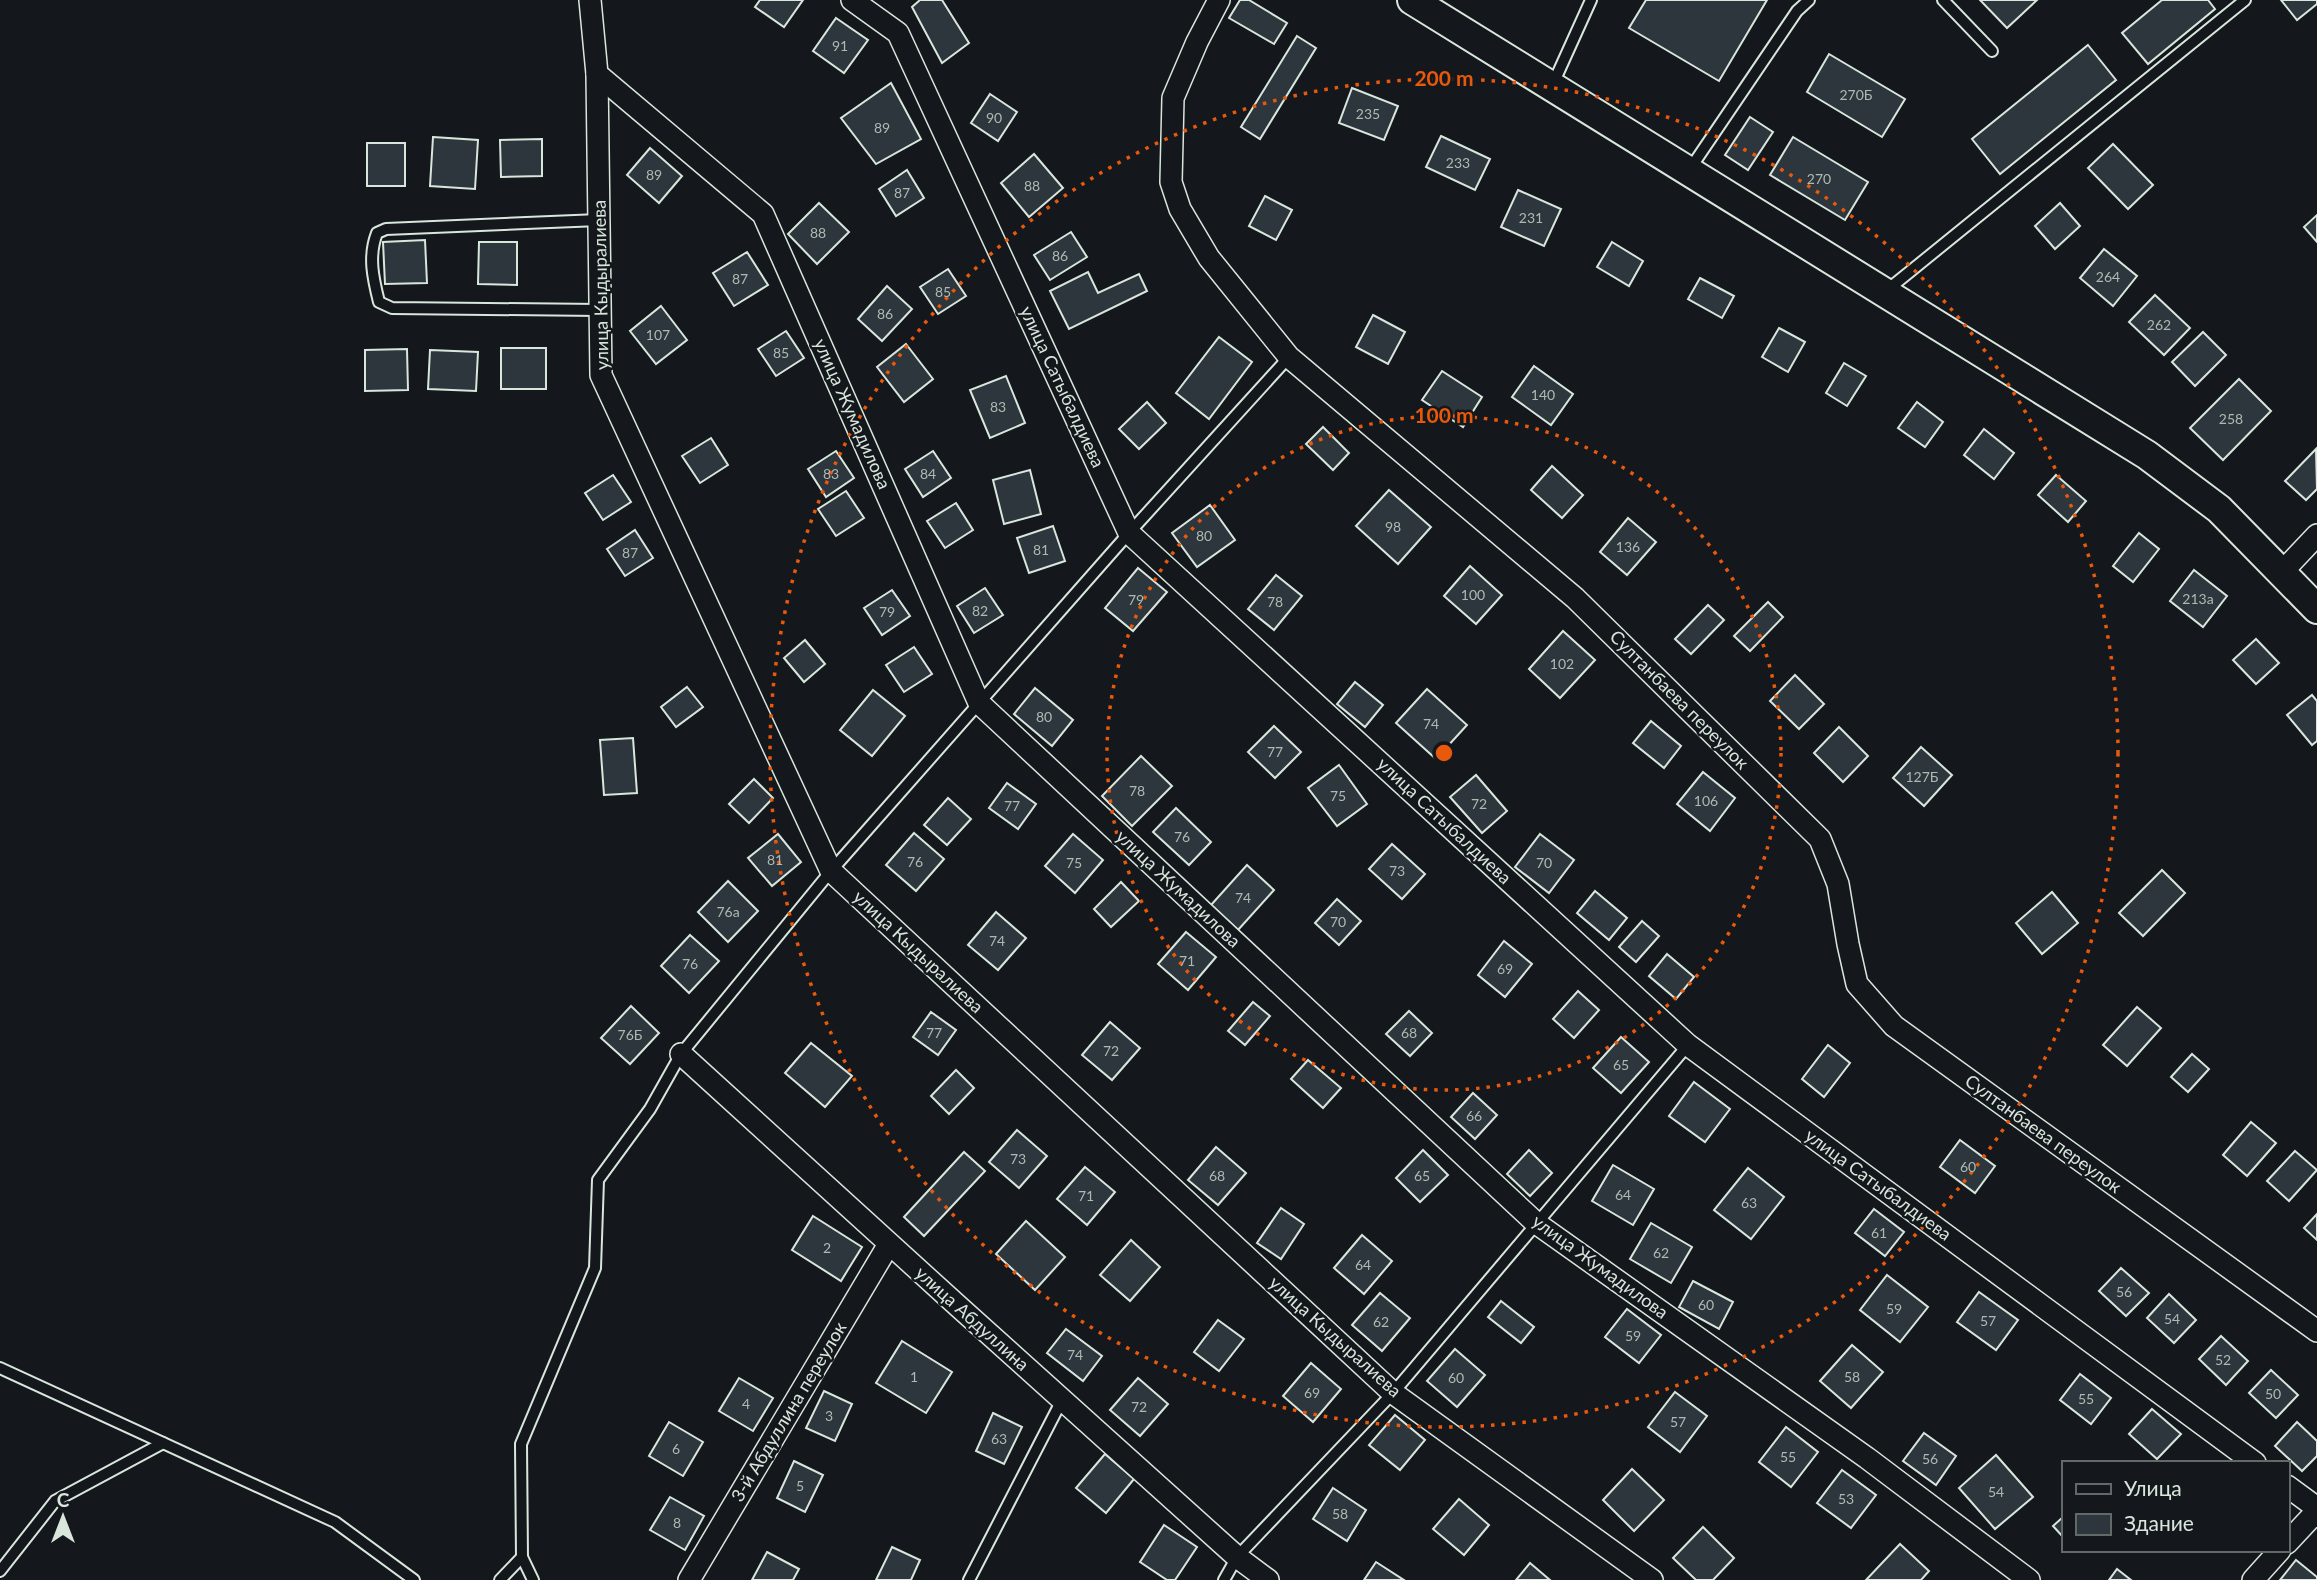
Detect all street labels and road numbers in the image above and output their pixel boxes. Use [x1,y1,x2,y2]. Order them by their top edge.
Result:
street label: улица Кыдыралиева [588,200,612,370]
street label: улица Сатыбалдиева [1016,302,1110,471]
street label: улица Жумадилова [810,335,896,492]
street label: Султанбаева переулок [1606,625,1754,774]
street label: улица Сатыбалдиева [1373,752,1516,888]
street label: улица Жумадилова [1112,825,1246,952]
street label: улица Кыдыралиева [849,885,988,1017]
street label: Султанбаева переулок [1961,1069,2127,1198]
street label: улица Сатыбалдиева [1801,1124,1956,1245]
street label: улица Жумадилова [1528,1210,1673,1323]
street label: улица Абдуллина [911,1261,1034,1375]
street label: улица Кыдыралиева [1265,1271,1406,1401]
street label: 3-й Абдуллина переулок [727,1318,851,1506]

